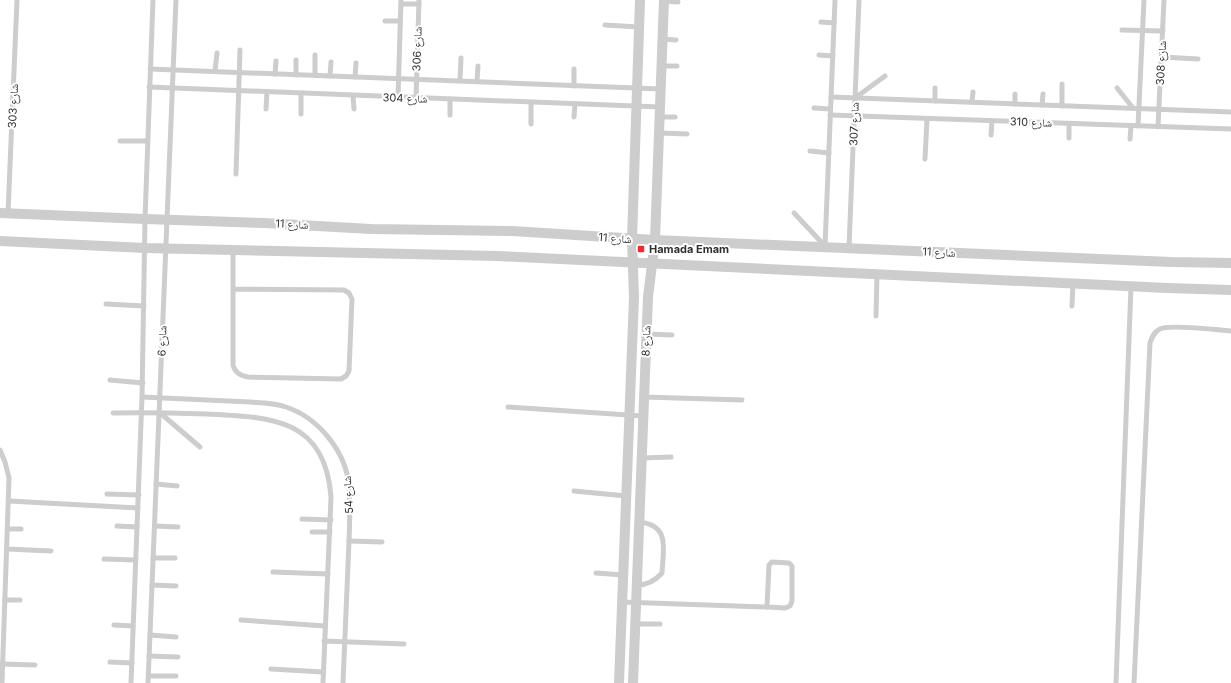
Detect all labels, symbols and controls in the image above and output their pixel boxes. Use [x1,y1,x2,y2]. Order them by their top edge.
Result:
street label: شارع 306 [409,26,425,72]
street label: شارع 308 [1153,40,1169,86]
street label: شارع 303 [5,83,21,129]
street label: شارع 304 [382,90,428,106]
street label: شارع 307 [846,102,862,146]
street label: شارع 310 [1010,114,1052,130]
street label: شارع 11 [275,216,309,232]
street label: شارع 11 [598,230,632,246]
place label: Hamada Emam [649,242,729,256]
marker: Hamada Emam [636,244,646,254]
street label: شارع 11 [922,244,956,260]
street label: شارع 6 [154,325,170,357]
street label: شارع 8 [638,325,654,357]
street label: شارع 54 [340,476,356,514]

